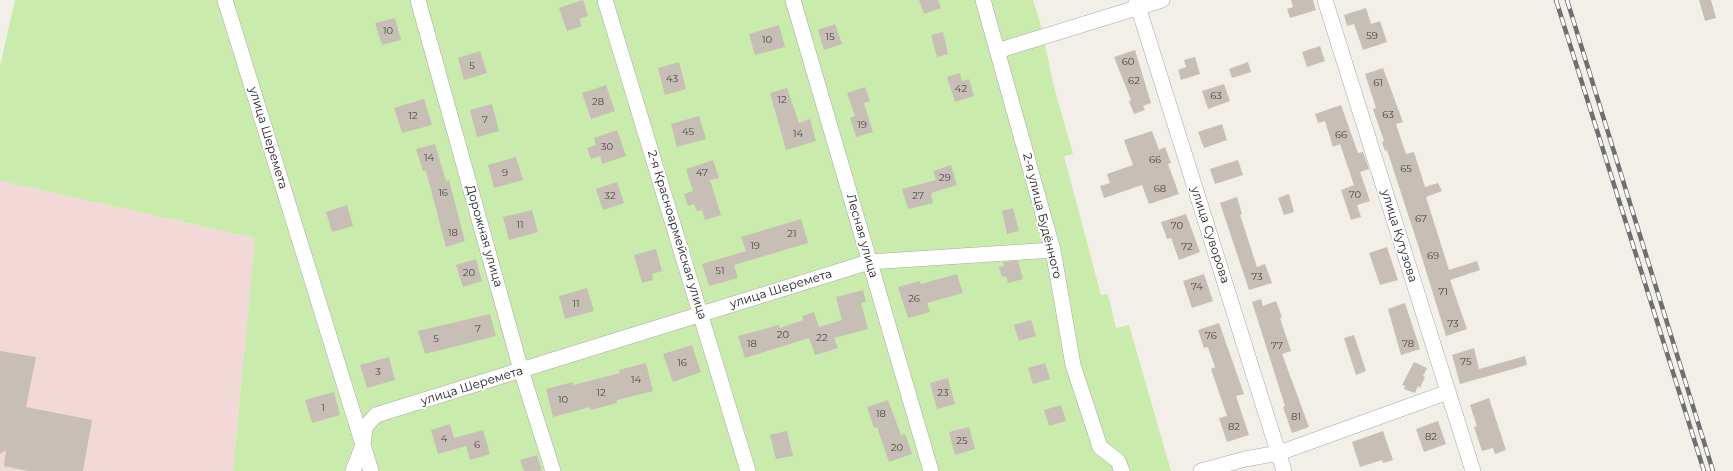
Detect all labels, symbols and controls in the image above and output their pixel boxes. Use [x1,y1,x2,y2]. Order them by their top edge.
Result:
house number: 10 [383,25,393,37]
house number: 59 [1366,30,1378,42]
house number: 15 [825,31,835,43]
house number: 10 [762,34,772,46]
house number: 60 [1122,56,1134,68]
house number: 5 [469,60,475,72]
house number: 43 [666,73,678,85]
house number: 62 [1128,75,1140,87]
house number: 61 [1373,77,1383,89]
house number: 42 [955,83,967,95]
street label: улица Шеремета [246,85,290,191]
house number: 63 [1210,90,1222,102]
house number: 12 [777,94,787,106]
house number: 28 [592,96,604,108]
house number: 63 [1382,109,1394,121]
house number: 12 [408,110,418,122]
house number: 7 [482,114,488,126]
house number: 19 [857,119,867,131]
house number: 45 [682,126,694,138]
house number: 14 [793,128,803,140]
house number: 66 [1335,129,1347,141]
house number: 30 [601,141,613,153]
street label: 2-я Красноармейская улица [644,149,710,321]
house number: 14 [424,152,434,164]
street label: 2-я улица Будённого [1019,152,1065,280]
house number: 66 [1149,154,1161,166]
house number: 65 [1400,163,1412,175]
house number: 9 [502,167,508,179]
house number: 47 [696,167,708,179]
house number: 29 [939,172,951,184]
street label: Дорожная улица [463,183,505,289]
house number: 68 [1154,183,1166,195]
street label: улица Суворова [1188,185,1232,285]
house number: 16 [438,187,448,199]
street label: улица Кутузова [1378,188,1420,284]
house number: 70 [1349,189,1361,201]
house number: 32 [604,190,616,202]
house number: 27 [912,190,924,202]
street label: Лесная улица [843,192,881,280]
house number: 67 [1415,213,1427,225]
house number: 11 [516,219,524,231]
house number: 70 [1171,220,1183,232]
house number: 18 [448,227,458,239]
house number: 21 [787,228,797,240]
house number: 19 [750,240,760,252]
house number: 72 [1181,241,1193,253]
house number: 69 [1427,250,1439,262]
house number: 51 [715,265,725,277]
house number: 20 [463,267,475,279]
street label: улица Шеремета [728,267,834,311]
house number: 73 [1251,271,1263,283]
house number: 74 [1191,281,1203,293]
house number: 71 [1438,286,1448,298]
house number: 26 [908,293,920,305]
house number: 11 [572,298,580,310]
house number: 73 [1447,318,1459,330]
house number: 7 [475,323,481,335]
house number: 20 [777,329,789,341]
house number: 76 [1205,330,1217,342]
house number: 22 [816,332,828,344]
house number: 5 [433,333,439,345]
house number: 18 [747,338,757,350]
house number: 78 [1402,338,1414,350]
house number: 77 [1271,340,1283,352]
house number: 75 [1460,356,1472,368]
house number: 16 [677,357,687,369]
street label: улица Шеремета [419,364,525,408]
house number: 3 [375,366,381,378]
house number: 14 [631,374,641,386]
house number: 12 [596,387,606,399]
house number: 23 [937,387,949,399]
house number: 10 [558,394,568,406]
house number: 1 [321,402,325,414]
house number: 18 [876,408,886,420]
house number: 81 [1291,411,1301,423]
house number: 82 [1228,421,1240,433]
house number: 82 [1425,431,1437,443]
house number: 4 [441,433,447,445]
house number: 25 [956,435,968,447]
house number: 6 [474,439,480,451]
house number: 20 [891,442,903,454]

